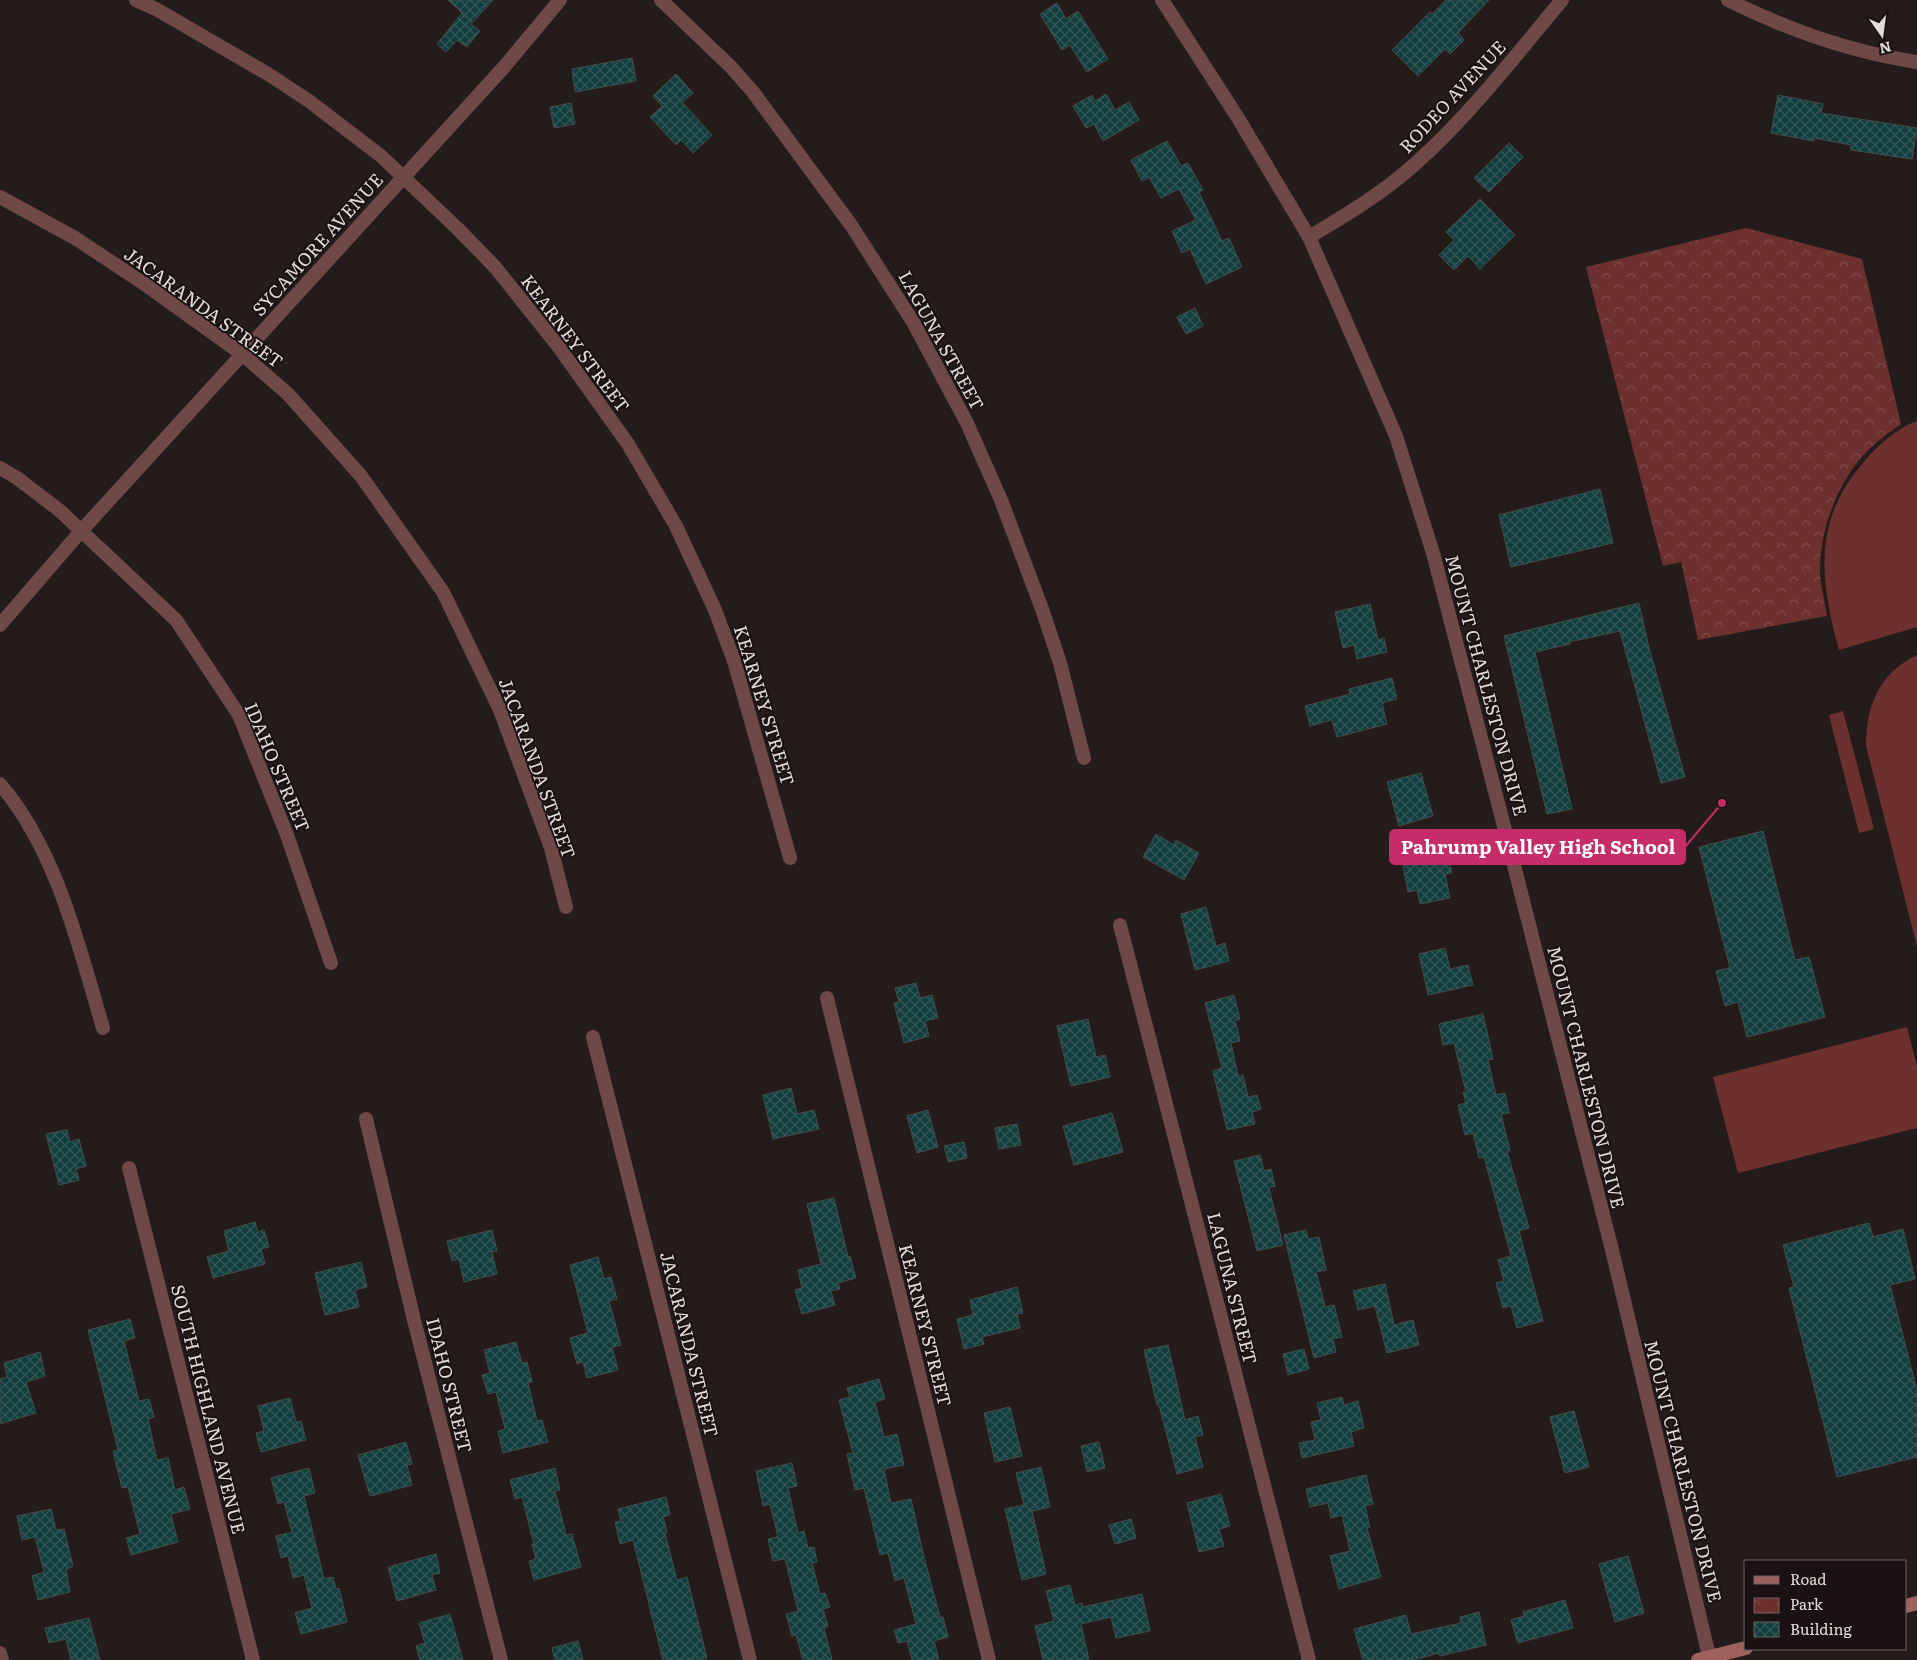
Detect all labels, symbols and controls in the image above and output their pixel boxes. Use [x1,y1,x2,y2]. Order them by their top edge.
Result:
north arrow [1857,10,1907,60]
street label: RODEO AVENUE [1392,34,1512,158]
text: N [1877,37,1894,60]
street label: SYCAMORE AVENUE [245,166,389,322]
street label: JACARANDA STREET [119,240,289,374]
street label: LAGUNA STREET [892,265,992,415]
street label: KEARNEY STREET [515,268,637,418]
street label: MOUNT CHARLESTON DRIVE [1439,551,1535,819]
street label: KEARNEY STREET [728,622,802,788]
street label: JACARANDA STREET [493,674,583,862]
street label: IDAHO STREET [239,698,317,836]
callout: Pahrump Valley High School [1390,830,1685,864]
text: Pahrump Valley High School [1401,832,1675,860]
street label: MOUNT CHARLESTON DRIVE [1541,943,1633,1211]
street label: LAGUNA STREET [1201,1209,1265,1367]
street label: KEARNEY STREET [893,1241,959,1409]
street label: JACARANDA STREET [654,1248,726,1440]
street label: SOUTH HIGHLAND AVENUE [165,1281,253,1537]
street label: IDAHO STREET [420,1315,480,1455]
street label: MOUNT CHARLESTON DRIVE [1638,1337,1730,1605]
legend [1744,1560,1907,1650]
text: Road [1790,1567,1826,1590]
text: Park [1790,1592,1824,1615]
text: Building [1790,1617,1852,1640]

